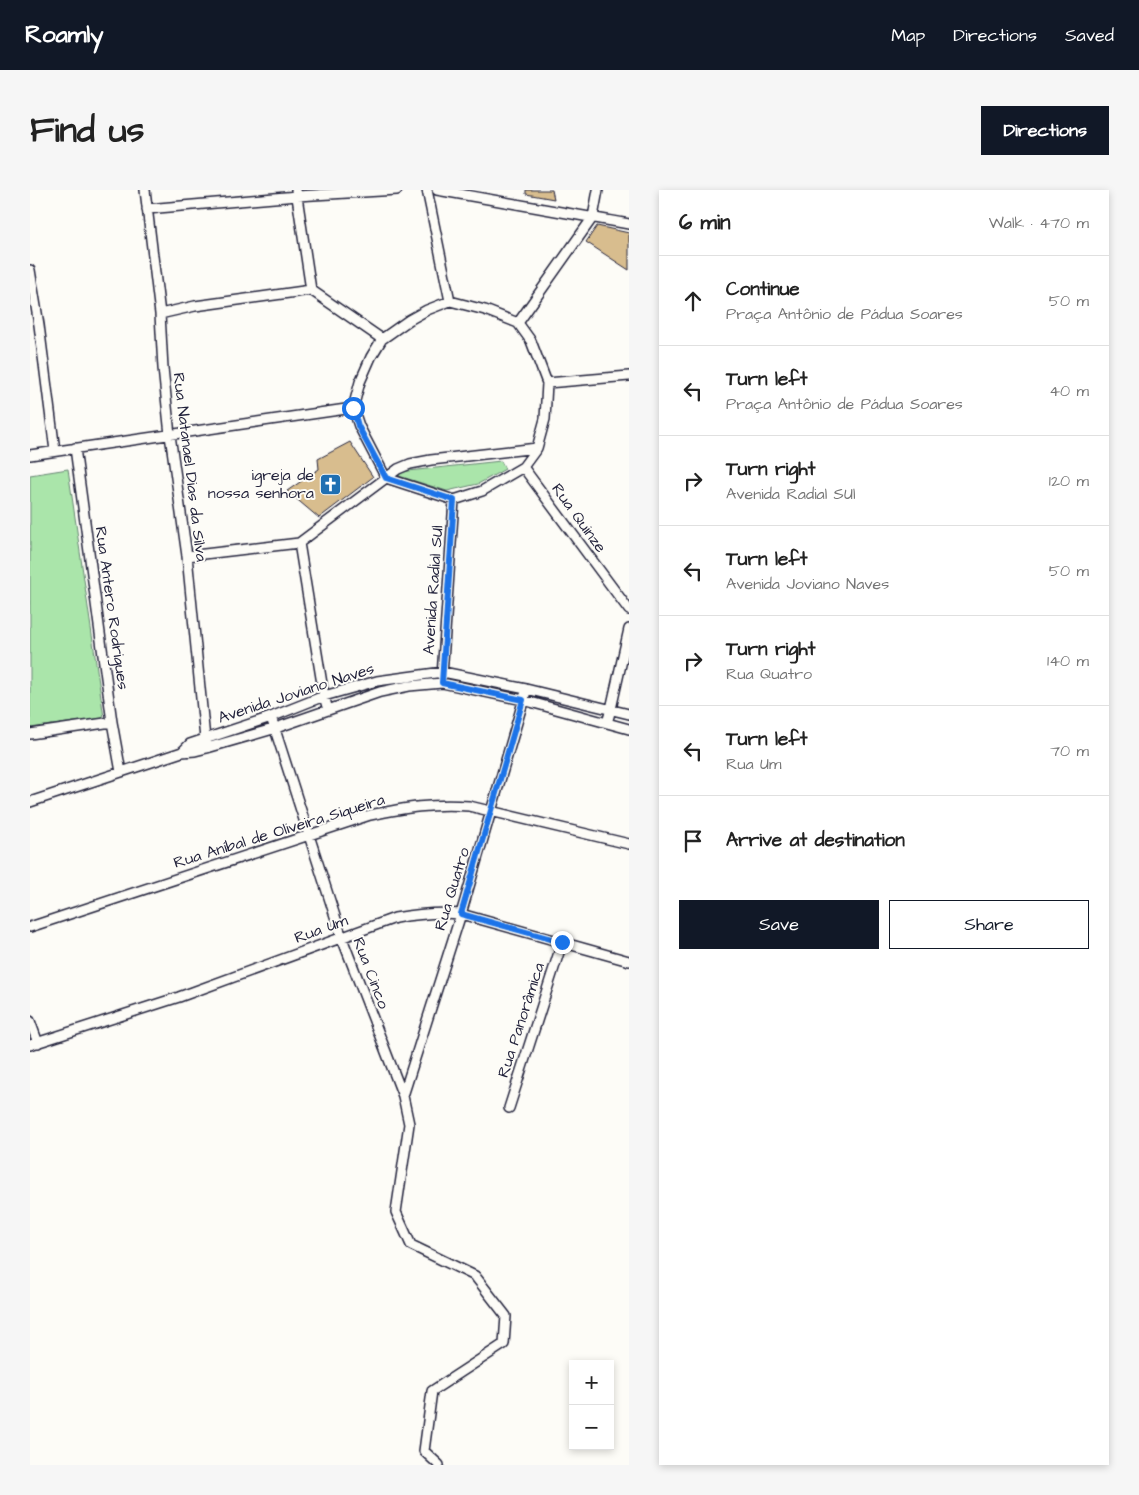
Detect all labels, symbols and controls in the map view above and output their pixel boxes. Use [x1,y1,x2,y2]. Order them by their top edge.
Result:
text: Roamly [25,18,103,52]
text: Map [891,23,925,48]
text: Directions [953,23,1037,48]
text: Saved [1065,23,1114,48]
text: Find us [30,106,144,155]
button: Directions [981,106,1109,155]
text: 6 min [679,208,731,237]
text: Walk · 470 m [989,212,1089,234]
text: Continue [726,276,800,303]
icon: ahead [679,287,707,315]
text: 50 m [1049,290,1089,312]
text: Praça Antônio de Pádua Soares [726,303,963,325]
text: Turn left [726,366,807,393]
street label: Rua Natanael Dias da Silva [167,371,213,563]
icon: left [679,377,707,405]
text: 40 m [1049,380,1089,402]
text: Praça Antônio de Pádua Soares [726,393,963,415]
route start [342,397,365,420]
text: Turn right [726,456,815,483]
place label: igreja de nossa senhora [208,464,314,504]
icon: right [679,467,707,495]
text: 120 m [1049,470,1089,492]
church icon: igreja de nossa senhora [318,472,342,496]
street label: Rua Quinze [546,479,612,557]
text: Avenida Radial SUl [726,483,855,505]
street label: Rua Antero Rodrigues [89,525,134,691]
street label: Avenida Radial SUl [418,525,448,655]
text: Turn left [726,546,807,573]
icon: left [679,557,707,585]
text: 50 m [1049,560,1089,582]
text: Avenida Joviano Naves [726,573,889,595]
text: Turn right [726,636,815,663]
icon: right [679,647,707,675]
text: 140 m [1047,650,1089,672]
street label: Avenida Joviano Naves [215,657,377,729]
text: Rua Quatro [726,663,812,685]
text: Turn left [726,726,807,753]
icon: left [679,737,707,765]
text: 70 m [1050,740,1089,762]
text: Rua Um [726,753,782,775]
street label: Rua Aníbal de Oliveira Siqueira [171,788,387,874]
icon: arrive [679,827,707,855]
text: Arrive at destination [726,827,905,854]
street label: Rua Quatro [429,845,475,933]
button: Save [679,900,879,949]
button: Share [889,900,1089,949]
street label: Rua Um [291,909,351,949]
route end [551,931,574,954]
street label: Rua Cinco [347,934,395,1012]
street label: Rua Panorâmica [492,960,550,1080]
map controls [569,1360,614,1450]
button: + [569,1360,614,1405]
button: − [569,1405,614,1450]

